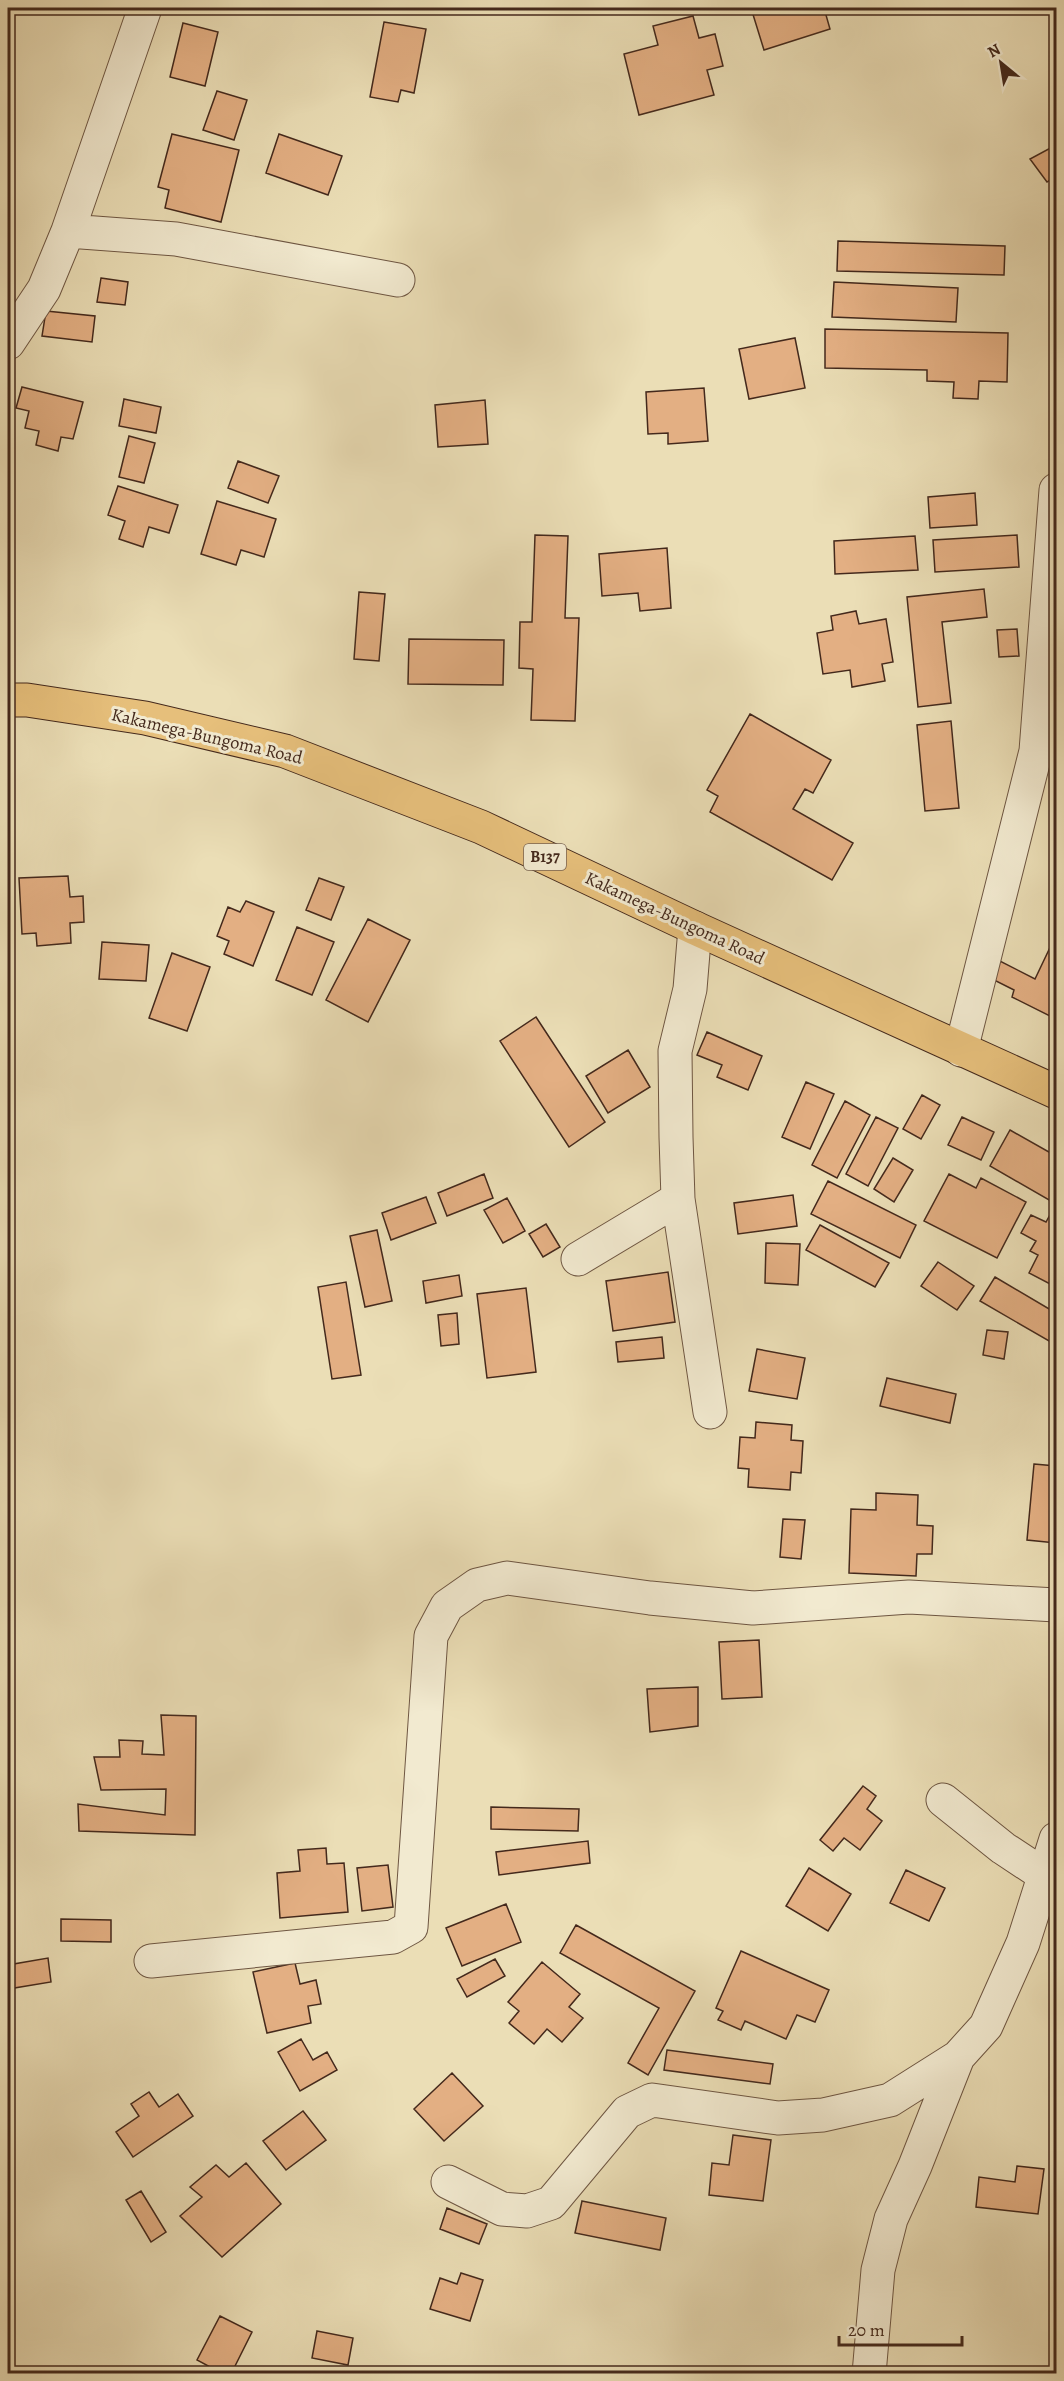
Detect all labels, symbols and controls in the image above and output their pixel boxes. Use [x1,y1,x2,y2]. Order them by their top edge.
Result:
north arrow [971,33,1031,93]
text: N [983,38,1005,63]
street label: Kakamega-Bungoma Road [109,702,305,770]
road number: B137 [524,844,566,870]
street label: Kakamega-Bungoma Road [581,866,769,970]
scale bar [839,2309,962,2347]
text: 20 m [848,2318,885,2342]

